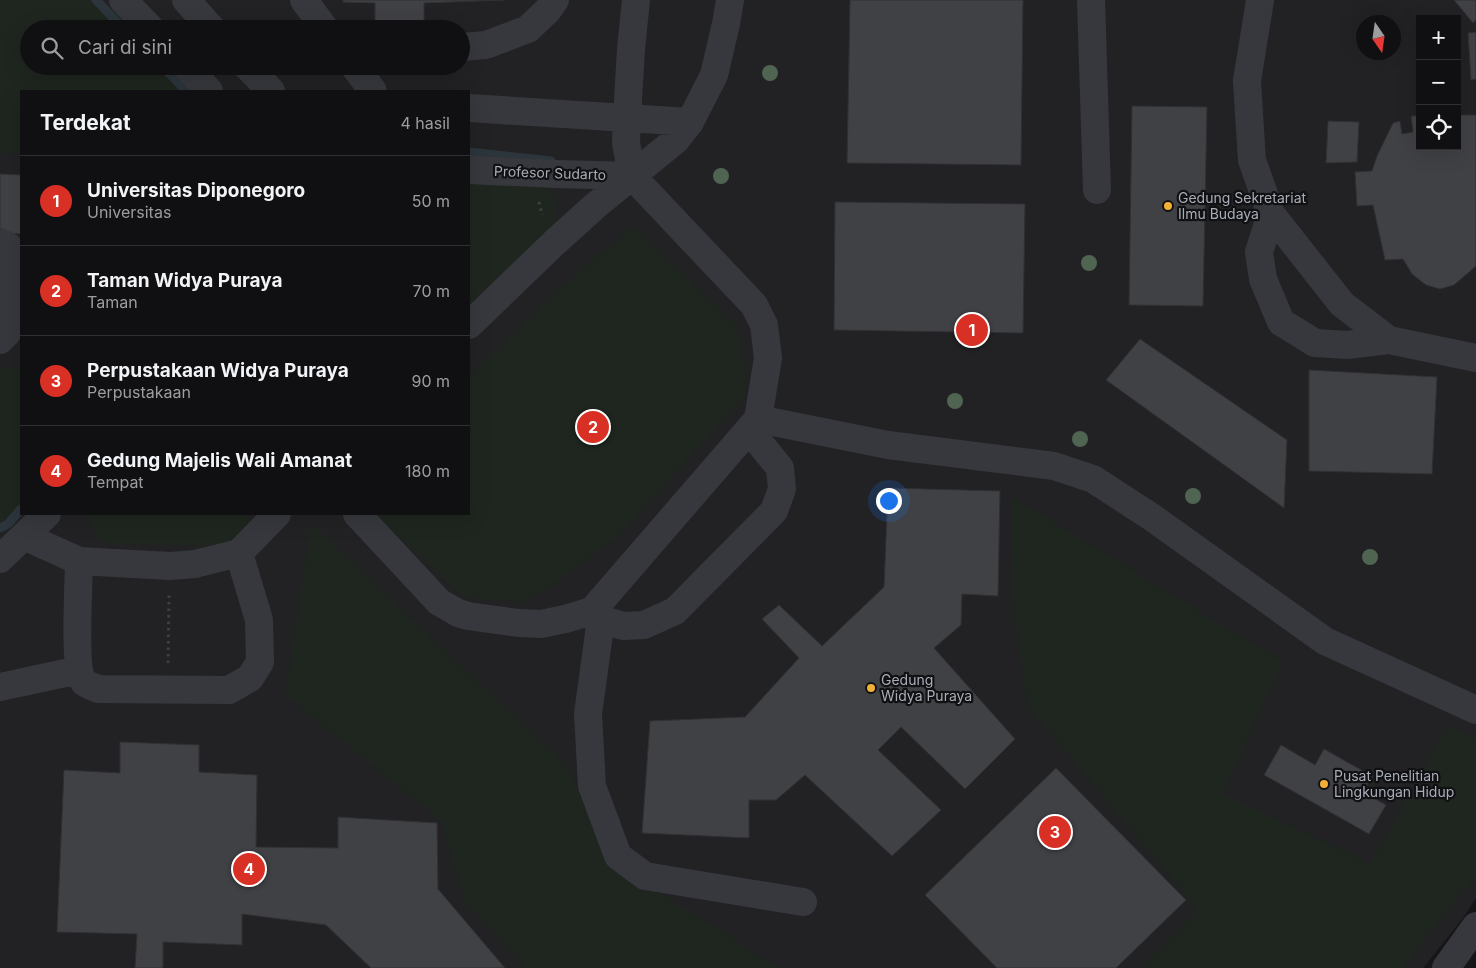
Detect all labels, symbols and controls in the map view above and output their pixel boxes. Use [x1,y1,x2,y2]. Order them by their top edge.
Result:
north arrow [1356,15,1401,60]
map controls [1416,15,1461,150]
button: + [1416,15,1461,60]
search box [20,20,470,75]
icon: search [38,34,66,62]
text: Cari di sini [78,36,172,59]
button: − [1416,60,1461,105]
button: locate [1416,105,1461,150]
text: Terdekat [40,110,131,135]
text: 4 hasil [401,113,450,133]
street label: Profesor Sudarto [494,162,606,183]
text: Universitas Diponegoro [87,179,305,202]
place label: Gedung Sekretariat Ilmu Budaya [1178,189,1307,222]
text: 1 [53,191,59,211]
text: 50 m [412,191,450,211]
marker: Gedung Sekretariat Ilmu Budaya [1162,200,1174,212]
text: Universitas [87,202,171,222]
text: Taman Widya Puraya [87,269,282,292]
text: 2 [51,281,61,301]
text: 70 m [413,281,450,301]
text: Taman [87,292,138,312]
pin: 1 [956,311,988,349]
text: Perpustakaan Widya Puraya [87,359,349,382]
text: 3 [51,371,61,391]
text: 90 m [411,371,450,391]
text: Perpustakaan [87,382,191,402]
pin: 2 [577,408,609,446]
text: Gedung Majelis Wali Amanat [87,449,352,472]
text: 4 [51,461,61,481]
text: 180 m [405,461,450,481]
text: Tempat [87,472,144,492]
your location [876,488,902,514]
place label: Gedung Widya Puraya [881,671,972,704]
marker: Gedung Widya Puraya [865,682,877,694]
place label: Pusat Penelitian Lingkungan Hidup [1334,767,1454,800]
marker: Pusat Penelitian Lingkungan Hidup [1318,778,1330,790]
pin: 3 [1039,813,1071,851]
pin: 4 [233,850,265,888]

